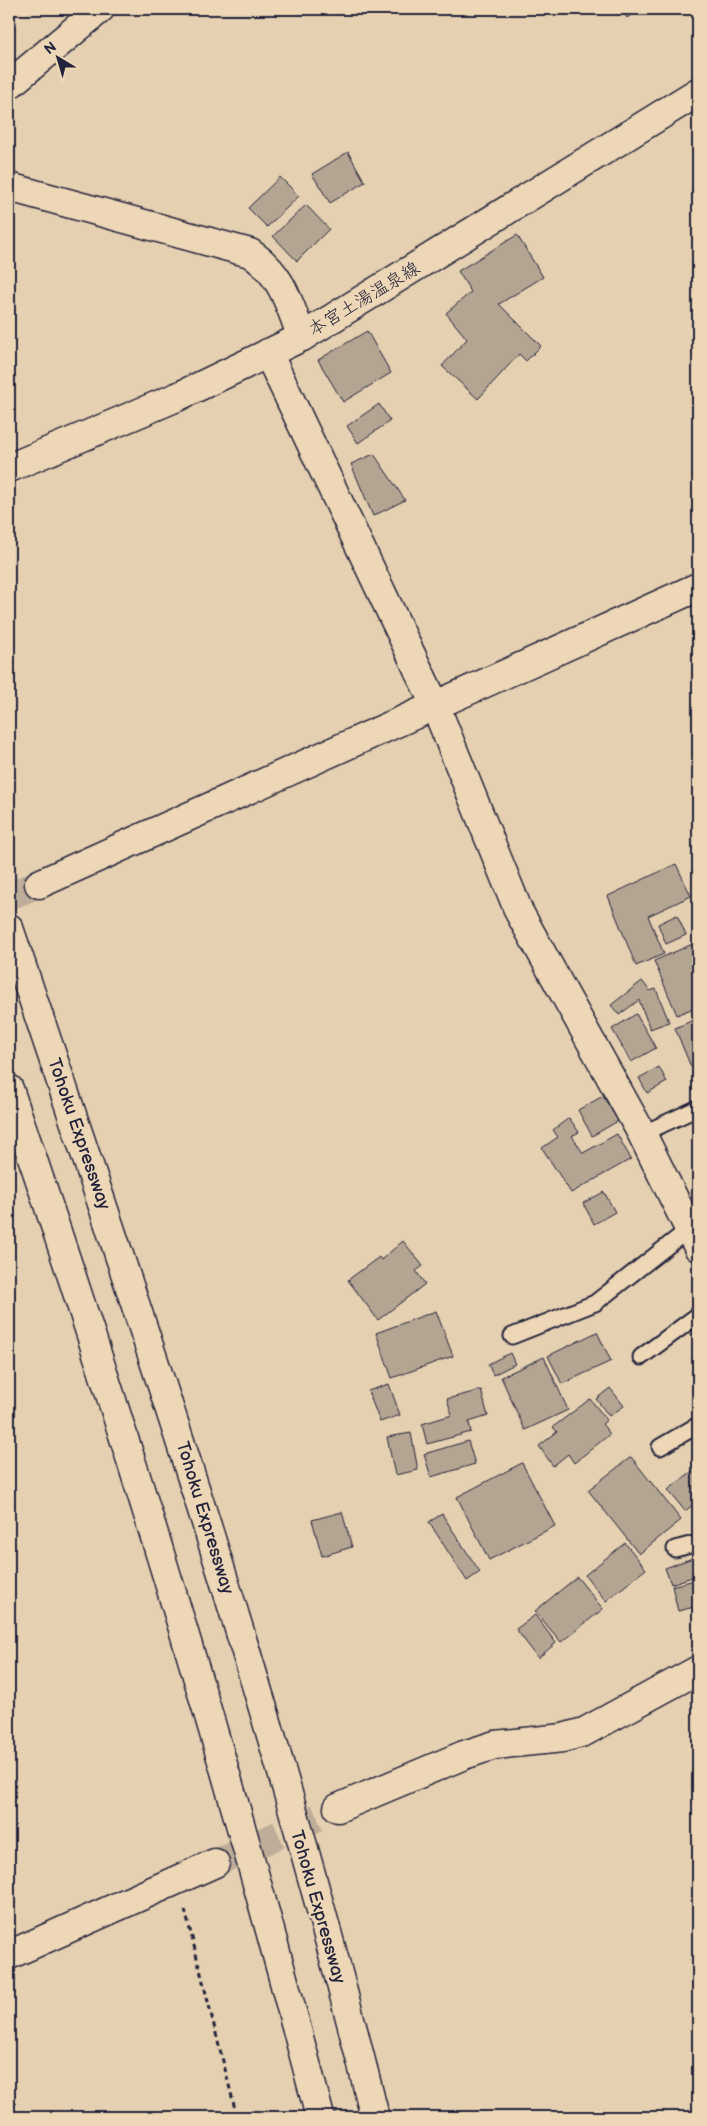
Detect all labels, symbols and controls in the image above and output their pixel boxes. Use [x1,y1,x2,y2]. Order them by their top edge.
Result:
north arrow [32,32,82,82]
text: N [41,38,60,58]
street label: 本宮土湯温泉線 [305,258,423,340]
street label: Tohoku Expressway [43,1056,115,1213]
street label: Tohoku Expressway [172,1439,238,1598]
street label: Tohoku Expressway [286,1828,350,1987]

